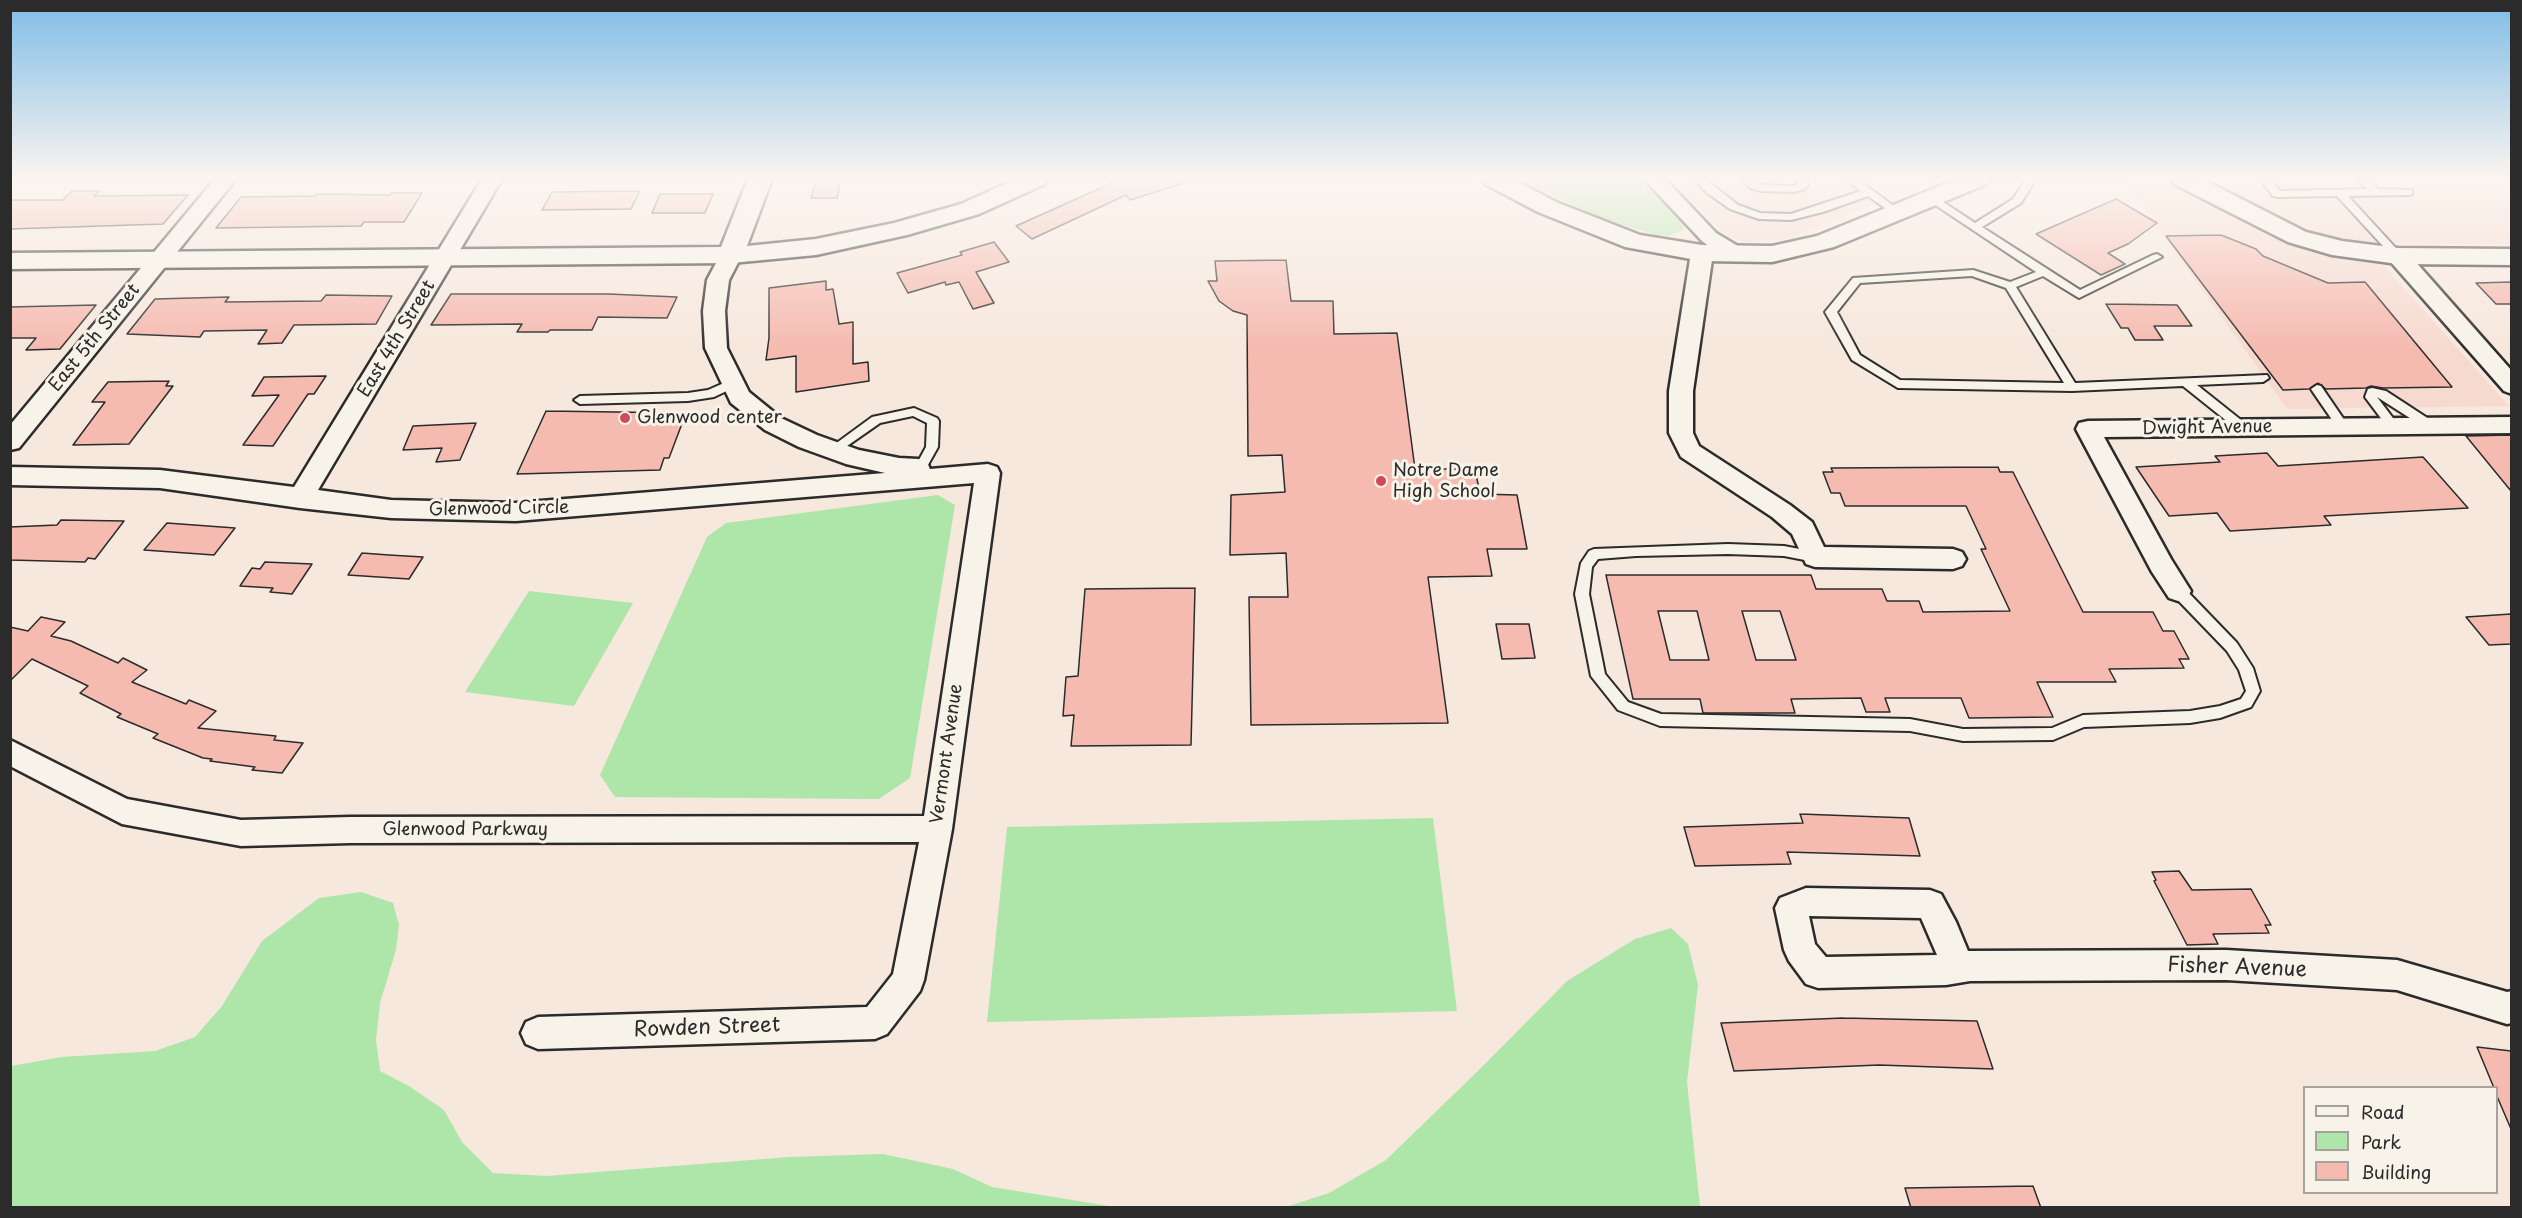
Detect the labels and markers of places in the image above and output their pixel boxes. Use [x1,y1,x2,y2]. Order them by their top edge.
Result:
place label: Glenwood center [637,407,782,429]
marker: Glenwood center [618,411,632,425]
place label: Notre Dame High School [1393,460,1499,502]
marker: Notre Dame High School [1374,474,1388,488]

